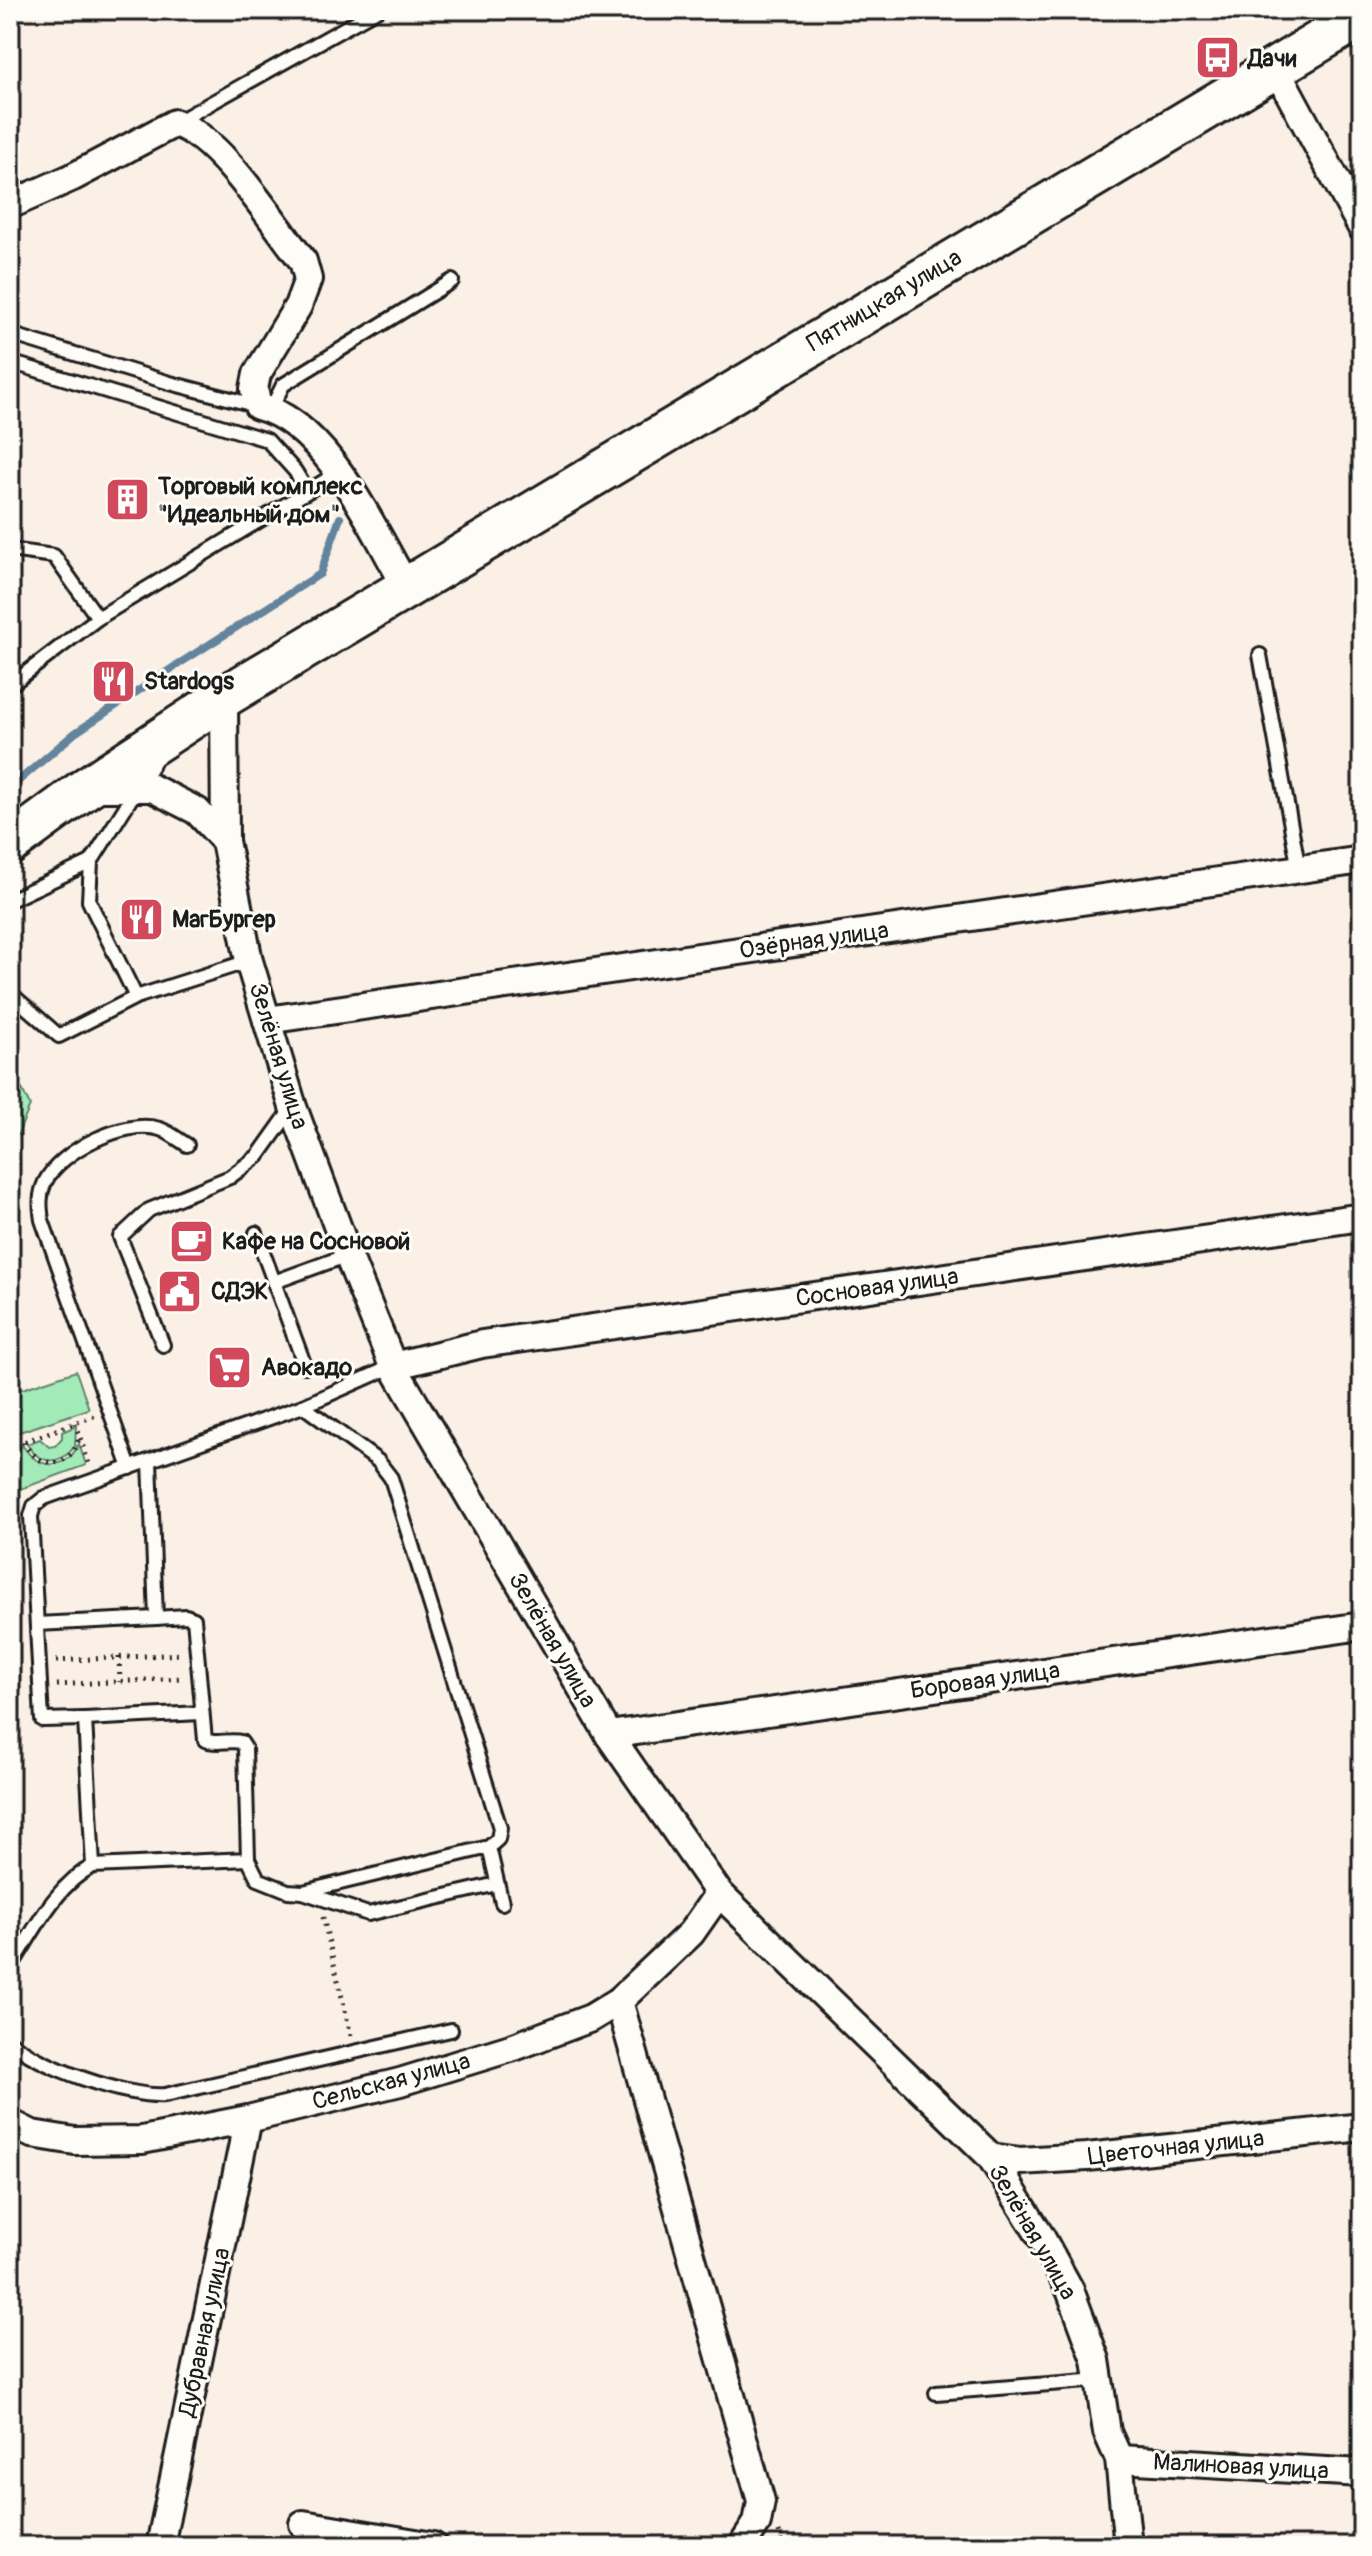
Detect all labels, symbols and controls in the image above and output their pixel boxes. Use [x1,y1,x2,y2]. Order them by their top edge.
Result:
bus stop icon: Дачи [1193,34,1241,82]
place label: Дачи [1246,44,1297,73]
street label: Пятницкая улица [802,243,967,358]
place label: Торговый комплекс "Идеальный дом" [157,472,363,529]
building icon: Торговый комплекс "Идеальный дом" [103,476,151,524]
restaurant icon: Stardogs [89,657,137,705]
place label: Stardogs [144,667,234,696]
restaurant icon: МагБургер [117,895,165,943]
place label: МагБургер [172,905,276,934]
street label: Озёрная улица [738,916,891,965]
street label: Зелёная улица [243,980,314,1133]
cafe icon: Кафе на Сосновой [167,1217,215,1265]
place label: Кафе на Сосновой [222,1227,410,1256]
street label: Сосновая улица [794,1262,960,1313]
public building icon: СДЭК [156,1267,204,1315]
place label: СДЭК [211,1277,268,1306]
supermarket icon: Авокадо [206,1343,254,1391]
place label: Авокадо [261,1353,352,1382]
street label: Зелёная улица [502,1568,603,1713]
street label: Боровая улица [908,1656,1062,1705]
street label: Сельская улица [309,2046,473,2116]
street label: Цветочная улица [1086,2124,1266,2171]
street label: Зелёная улица [982,2160,1083,2305]
street label: Дубравная улица [172,2245,237,2420]
street label: Малиновая улица [1152,2447,1330,2486]

